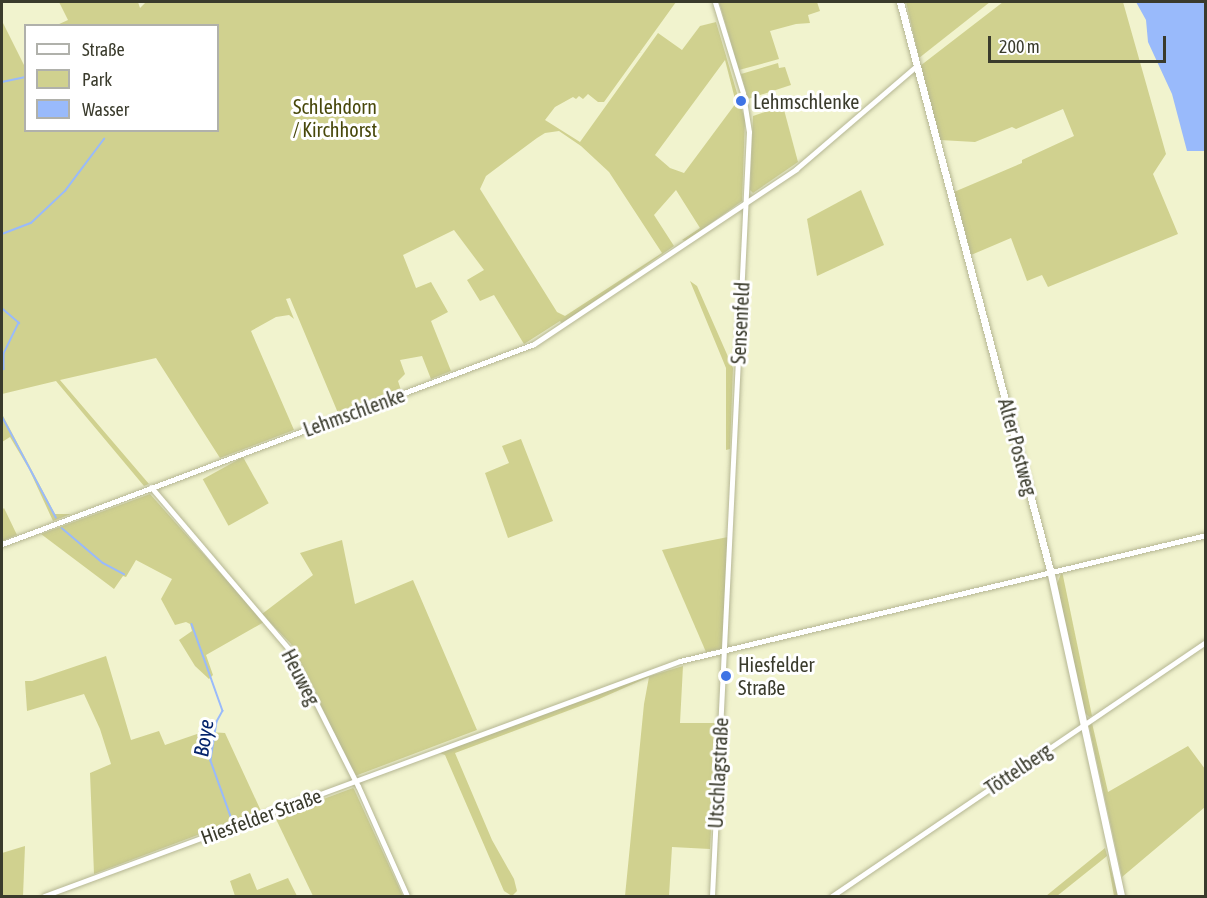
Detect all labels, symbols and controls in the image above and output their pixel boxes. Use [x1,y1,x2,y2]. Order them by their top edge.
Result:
legend [24,24,219,132]
scale bar [991,24,1170,62]
text: 200 m [999,36,1040,57]
text: Straße [82,39,125,60]
text: Park [82,69,112,90]
place label: Lehmschlenke [753,89,859,113]
marker: Lehmschlenke [734,94,748,108]
park label: Schlehdorn / Kirchhorst [293,95,377,142]
text: Wasser [82,99,129,120]
street label: Sensenfeld [726,281,754,365]
street label: Lehmschlenke [300,383,408,441]
street label: Alter Postweg [994,396,1042,498]
street label: Heuweg [277,645,325,709]
place label: Hiesfelder Straße [738,652,815,699]
marker: Hiesfelder Straße [719,669,733,683]
water label: Boye [188,717,218,759]
street label: Utschlagstraße [703,717,733,829]
street label: Töttelberg [980,738,1056,800]
street label: Hiesfelder Straße [197,783,325,849]

